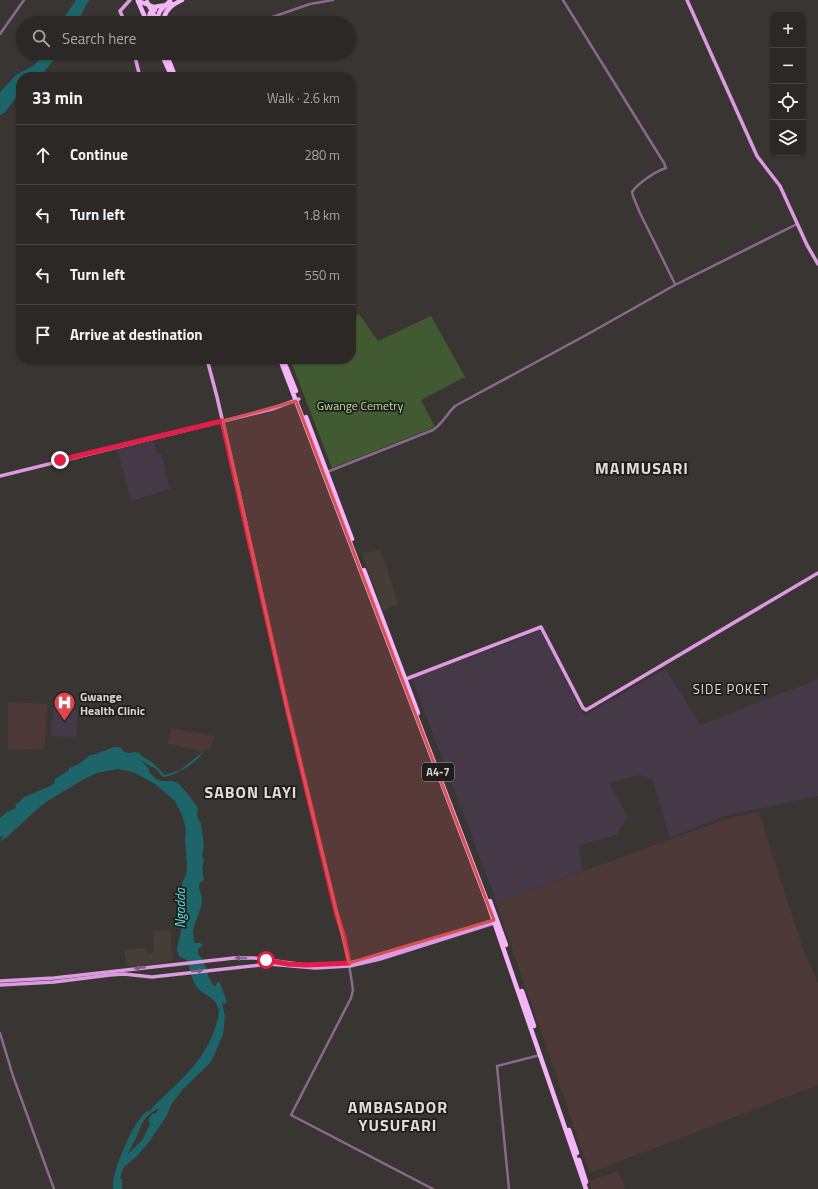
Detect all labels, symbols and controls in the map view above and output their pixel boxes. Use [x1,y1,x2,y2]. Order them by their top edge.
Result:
map controls [770,12,806,156]
button: + [770,12,806,48]
search box [16,16,356,60]
icon: search [30,27,52,49]
text: Search here [62,27,136,50]
button: − [770,48,806,84]
button: locate [770,84,806,120]
text: 33 min [32,85,83,111]
text: Walk · 2.6 km [267,88,340,108]
button: layers [770,120,806,156]
text: Continue [70,143,128,166]
icon: ahead [32,144,54,166]
text: 280 m [304,145,340,165]
text: Turn left [70,203,125,226]
icon: left [32,204,54,226]
text: 1.8 km [303,205,340,225]
text: Turn left [70,263,125,286]
icon: left [32,264,54,286]
text: 550 m [304,265,340,285]
text: Arrive at destination [70,323,203,346]
icon: arrive [32,324,54,346]
park label: Gwange Cemetry [317,396,403,415]
route end [51,451,69,469]
district label: MAIMUSARI [595,456,689,480]
district label: SIDE POKET [693,679,769,699]
place label: Gwange Health Clinic [80,687,145,720]
hospital icon: Gwange Health Clinic [51,690,77,723]
road number: A4-7 [422,763,454,781]
district label: SABON LAYI [205,780,297,804]
water label: Ngadda [170,886,190,928]
route start [257,951,275,969]
one-way arrow [234,955,247,961]
one-way arrow [134,965,146,972]
one-way arrow [191,968,203,975]
district label: AMBASADOR YUSUFARI [348,1095,448,1137]

